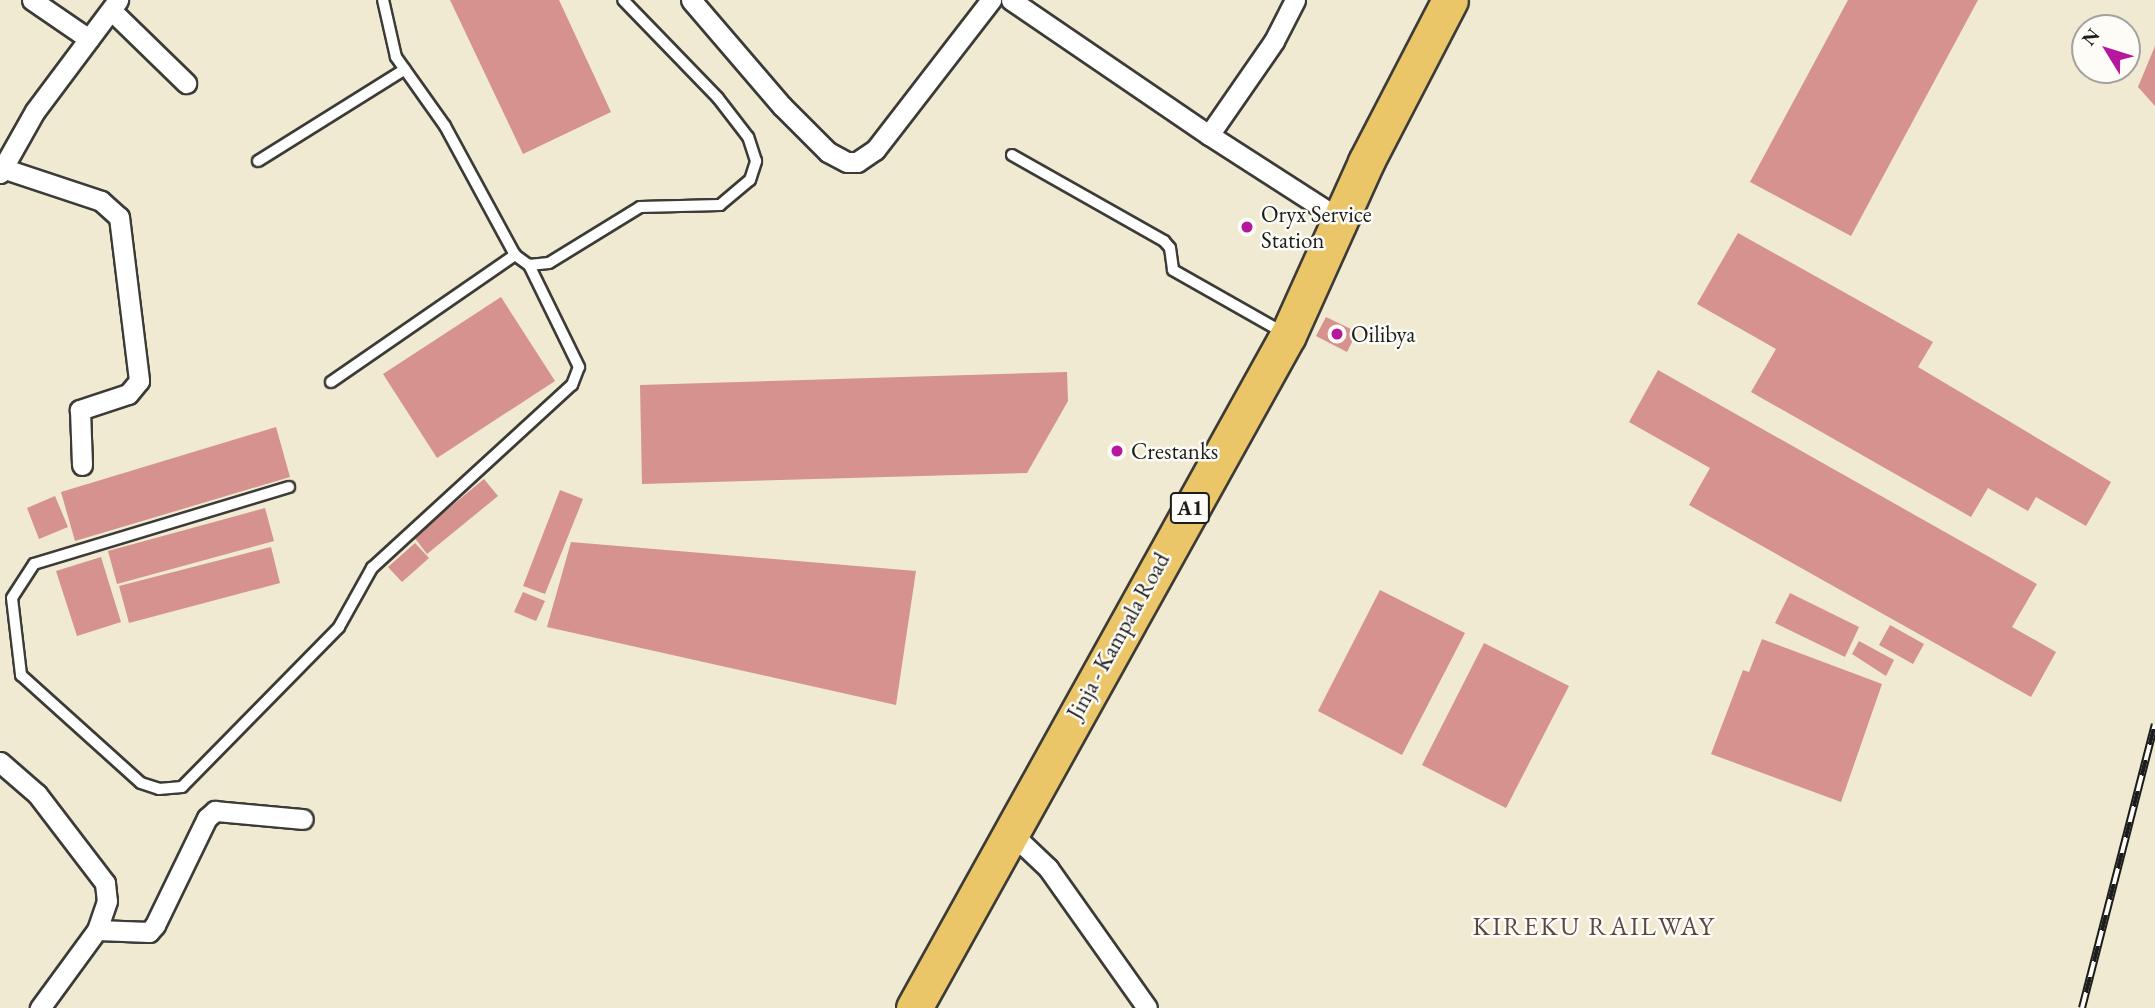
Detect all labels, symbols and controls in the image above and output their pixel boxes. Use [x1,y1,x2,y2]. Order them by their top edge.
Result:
north arrow [2071,14,2141,84]
text: N [2076,23,2105,51]
place label: Oryx Service Station [1261,200,1372,254]
marker: Oryx Service Station [1239,219,1255,235]
place label: Oilibya [1351,320,1416,348]
marker: Oilibya [1329,326,1345,342]
place label: Crestanks [1131,437,1218,465]
marker: Crestanks [1109,443,1125,459]
road number: A1 [1169,490,1211,526]
street label: Jinja - Kampala Road [1061,548,1175,724]
district label: KIREKU RAILWAY [1474,911,1714,943]

